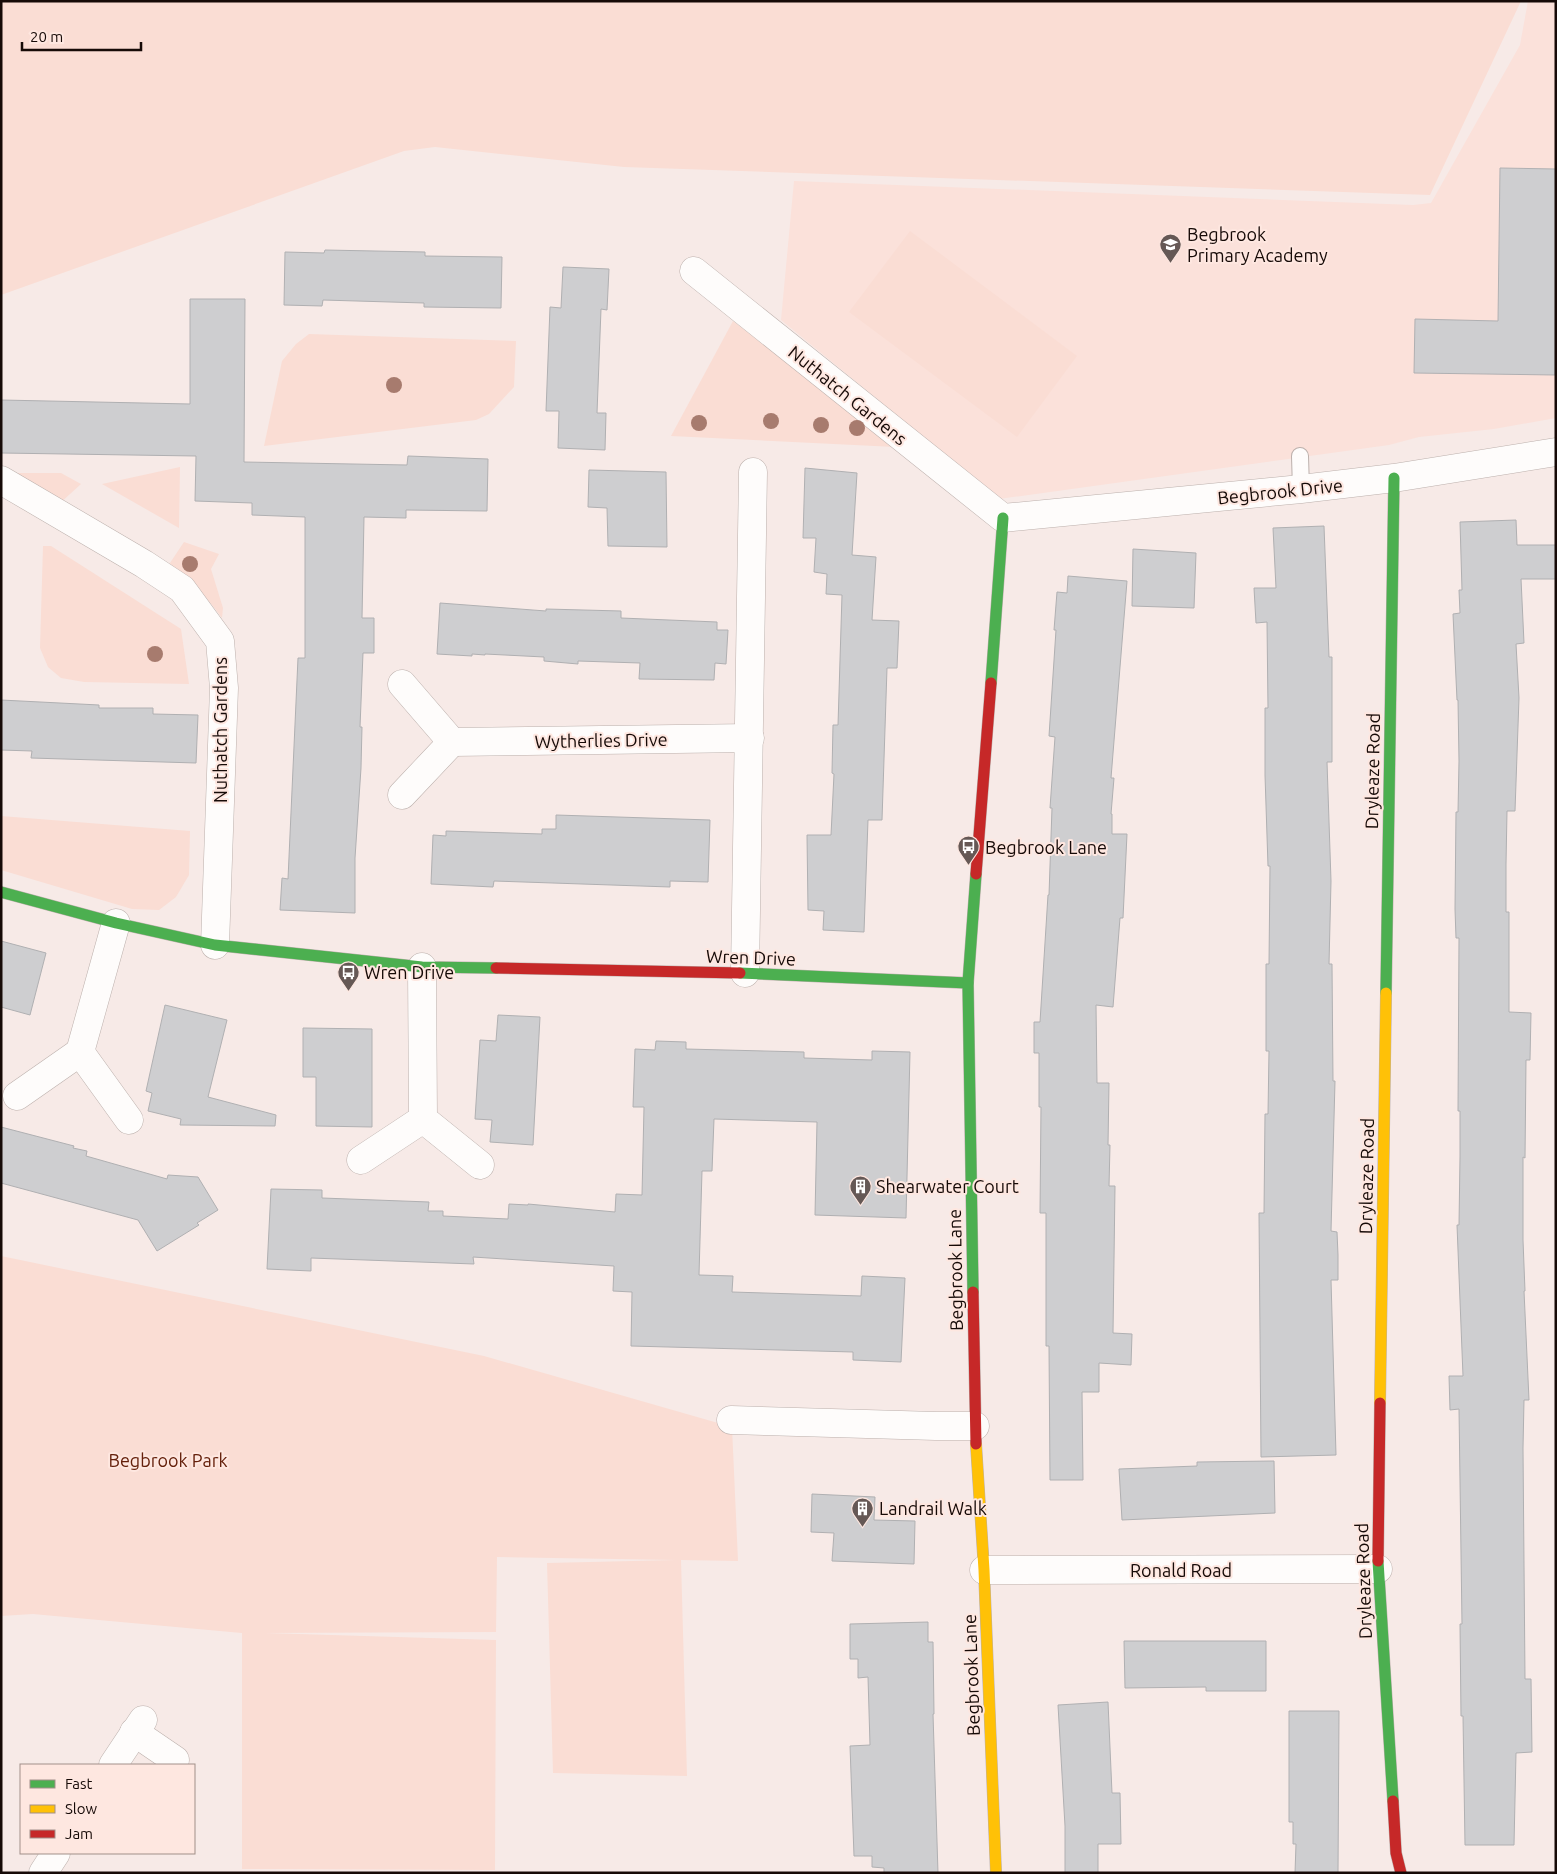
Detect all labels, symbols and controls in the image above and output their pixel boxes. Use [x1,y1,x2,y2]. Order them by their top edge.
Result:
scale bar [22,20,141,52]
text: 20 m [30,28,63,45]
place label: Begbrook Primary Academy [1187,224,1328,265]
school or university icon: Begbrook Primary Academy [1159,232,1183,263]
street label: Nuthatch Gardens [785,341,911,449]
street label: Begbrook Drive [1216,474,1344,508]
street label: Nuthatch Gardens [210,657,230,803]
street label: Dryleaze Road [1361,713,1383,829]
street label: Wytherlies Drive [534,729,668,751]
bus stop icon: Begbrook Lane [957,835,981,866]
place label: Begbrook Lane [985,837,1107,857]
street label: Wren Drive [706,945,796,969]
bus stop icon: Wren Drive [336,960,360,991]
place label: Wren Drive [364,962,454,982]
street label: Dryleaze Road [1355,1118,1377,1234]
building icon: Shearwater Court [848,1174,872,1205]
place label: Shearwater Court [876,1176,1019,1196]
street label: Begbrook Lane [944,1209,966,1331]
park label: Begbrook Park [108,1450,228,1470]
building icon: Landrail Walk [851,1496,875,1527]
place label: Landrail Walk [879,1498,987,1518]
street label: Dryleaze Road [1351,1523,1375,1639]
street label: Ronald Road [1130,1560,1232,1580]
street label: Begbrook Lane [959,1614,983,1736]
legend [20,1764,195,1854]
text: Fast [65,1775,93,1792]
text: Slow [65,1800,98,1817]
text: Jam [65,1825,93,1842]

